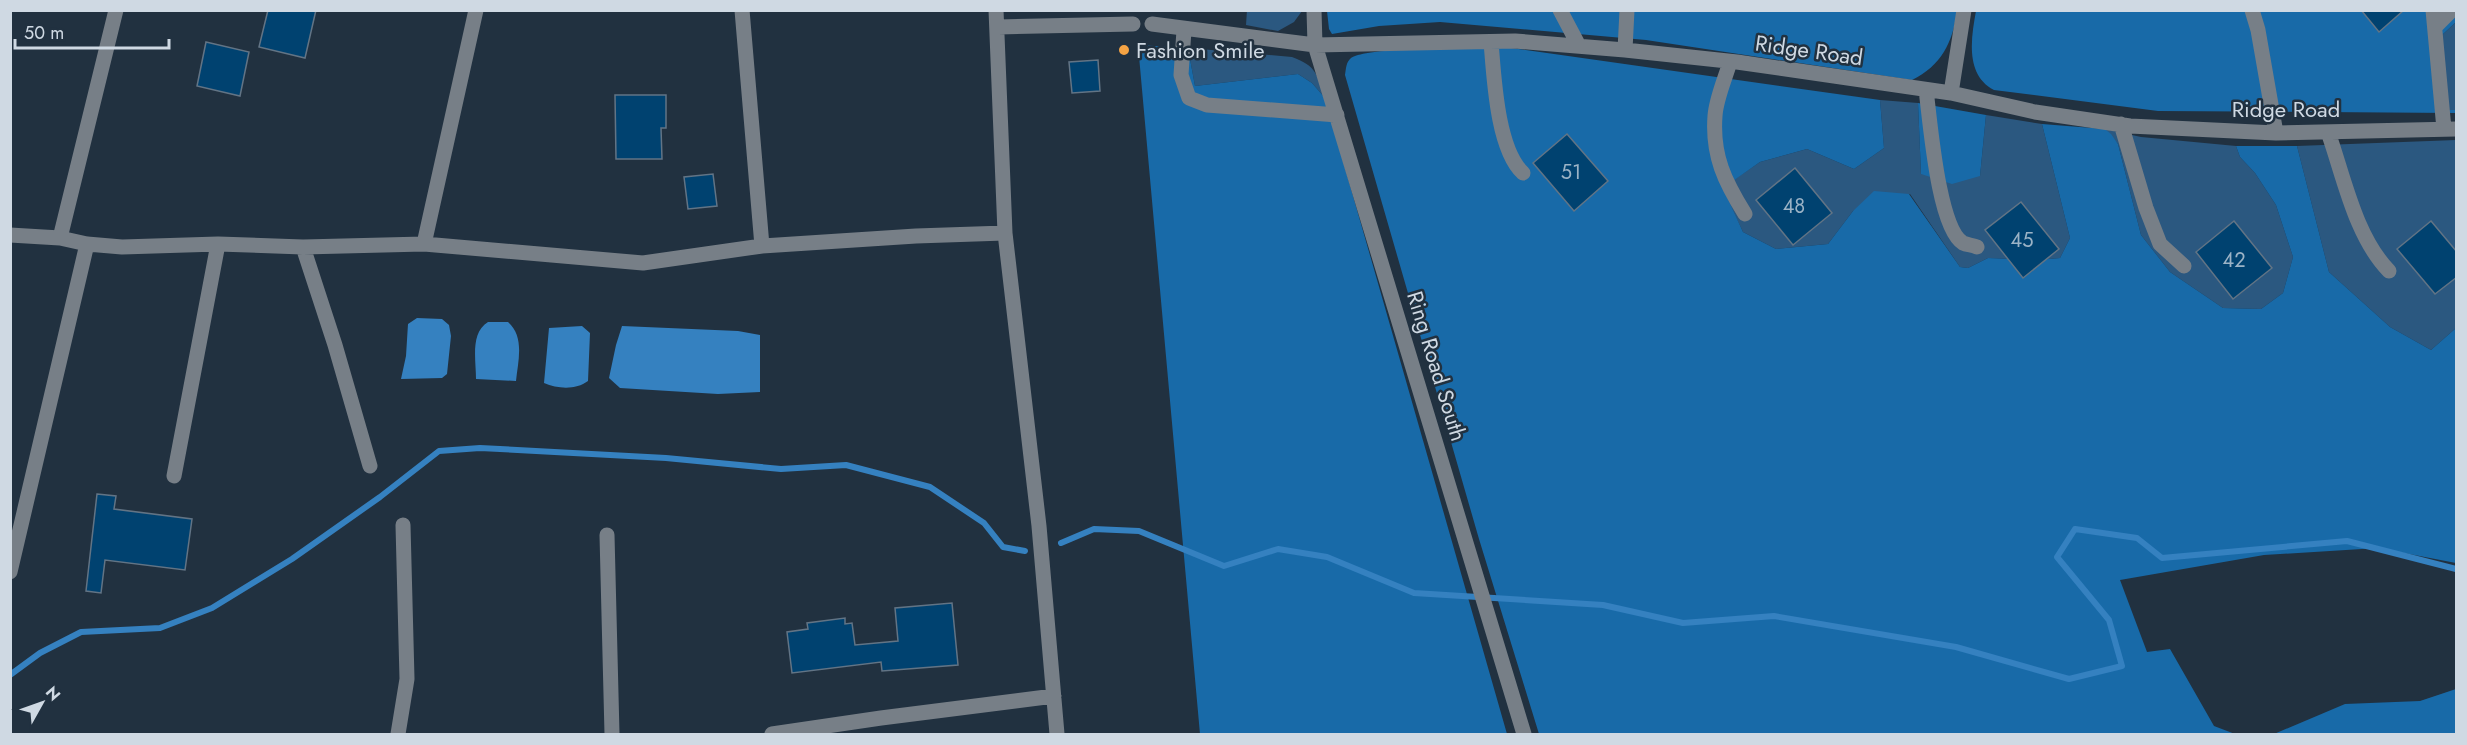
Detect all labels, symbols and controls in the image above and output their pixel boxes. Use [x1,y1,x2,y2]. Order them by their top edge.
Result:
scale bar [15,12,170,50]
text: 50 m [24,20,64,46]
street label: Ridge Road [1753,27,1865,73]
place label: Fashion Smile [1136,34,1265,66]
marker: Fashion Smile [1117,43,1131,57]
street label: Ridge Road [2232,93,2340,125]
house number: 51 [1561,158,1581,187]
house number: 48 [1783,192,1805,221]
house number: 45 [2011,226,2033,255]
house number: 42 [2222,246,2246,275]
street label: Ring Road South [1399,287,1475,445]
north arrow [12,673,72,733]
text: N [40,681,66,706]

